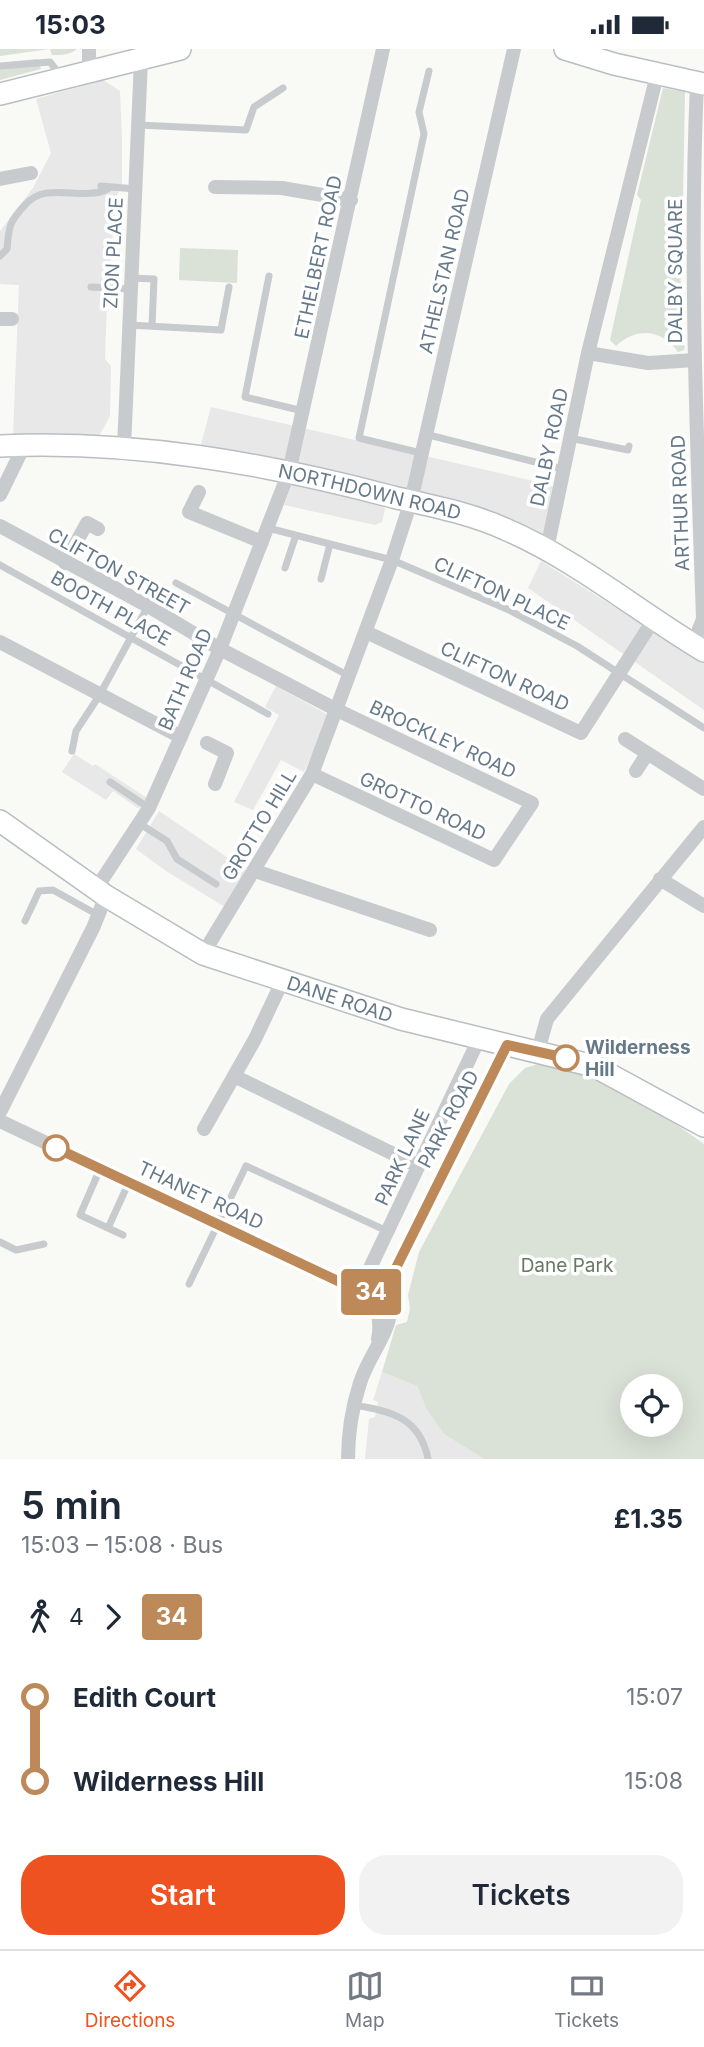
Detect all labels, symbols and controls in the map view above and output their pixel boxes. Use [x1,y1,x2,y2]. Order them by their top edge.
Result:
text: 15:03 [35,9,106,40]
street label: ETHELBERT ROAD [290,173,347,341]
street label: ATHELSTAN ROAD [414,186,475,356]
street label: ZION PLACE [99,197,128,309]
street label: DALBY SQUARE [664,199,687,343]
street label: DALBY ROAD [526,386,573,508]
street label: ARTHUR ROAD [667,434,694,572]
street label: NORTHDOWN ROAD [276,459,464,525]
street label: CLIFTON STREET [44,523,194,620]
street label: CLIFTON PLACE [430,552,573,635]
street label: BOOTH PLACE [47,566,175,651]
street label: BATH ROAD [154,625,217,734]
street label: CLIFTON ROAD [437,636,573,716]
street label: BROCKLEY ROAD [366,695,520,784]
street label: GROTTO HILL [217,766,301,885]
street label: GROTTO ROAD [356,767,490,846]
street label: DANE ROAD [284,971,396,1028]
place label: Wilderness Hill [585,1036,691,1081]
marker: Wilderness Hill [553,1045,579,1071]
street label: PARK ROAD [413,1067,484,1172]
street label: PARK LANE [370,1105,435,1209]
unlabelled marker [43,1135,69,1161]
street label: THANET ROAD [134,1156,267,1235]
park label: Dane Park [521,1254,614,1277]
line badge: 34 [340,1269,402,1315]
text: 34 [355,1277,387,1306]
map controls [620,1374,683,1437]
button: locate [620,1374,683,1437]
text: 5 min [21,1482,122,1528]
text: £1.35 [614,1503,683,1534]
text: 15:03 – 15:08 · Bus [21,1531,223,1559]
icon: walk [21,1598,59,1636]
icon: forward [94,1598,132,1636]
text: 34 [156,1602,188,1631]
text: 4 [69,1603,84,1631]
text: Edith Court [73,1682,216,1713]
text: 15:07 [626,1683,683,1711]
text: Wilderness Hill [73,1766,264,1797]
text: 15:08 [624,1767,683,1795]
button: Start [21,1855,345,1935]
button: Tickets [359,1855,683,1935]
tab: Directions [85,1967,175,2032]
tab: Map [345,1967,385,2032]
tab: Tickets [554,1967,619,2032]

